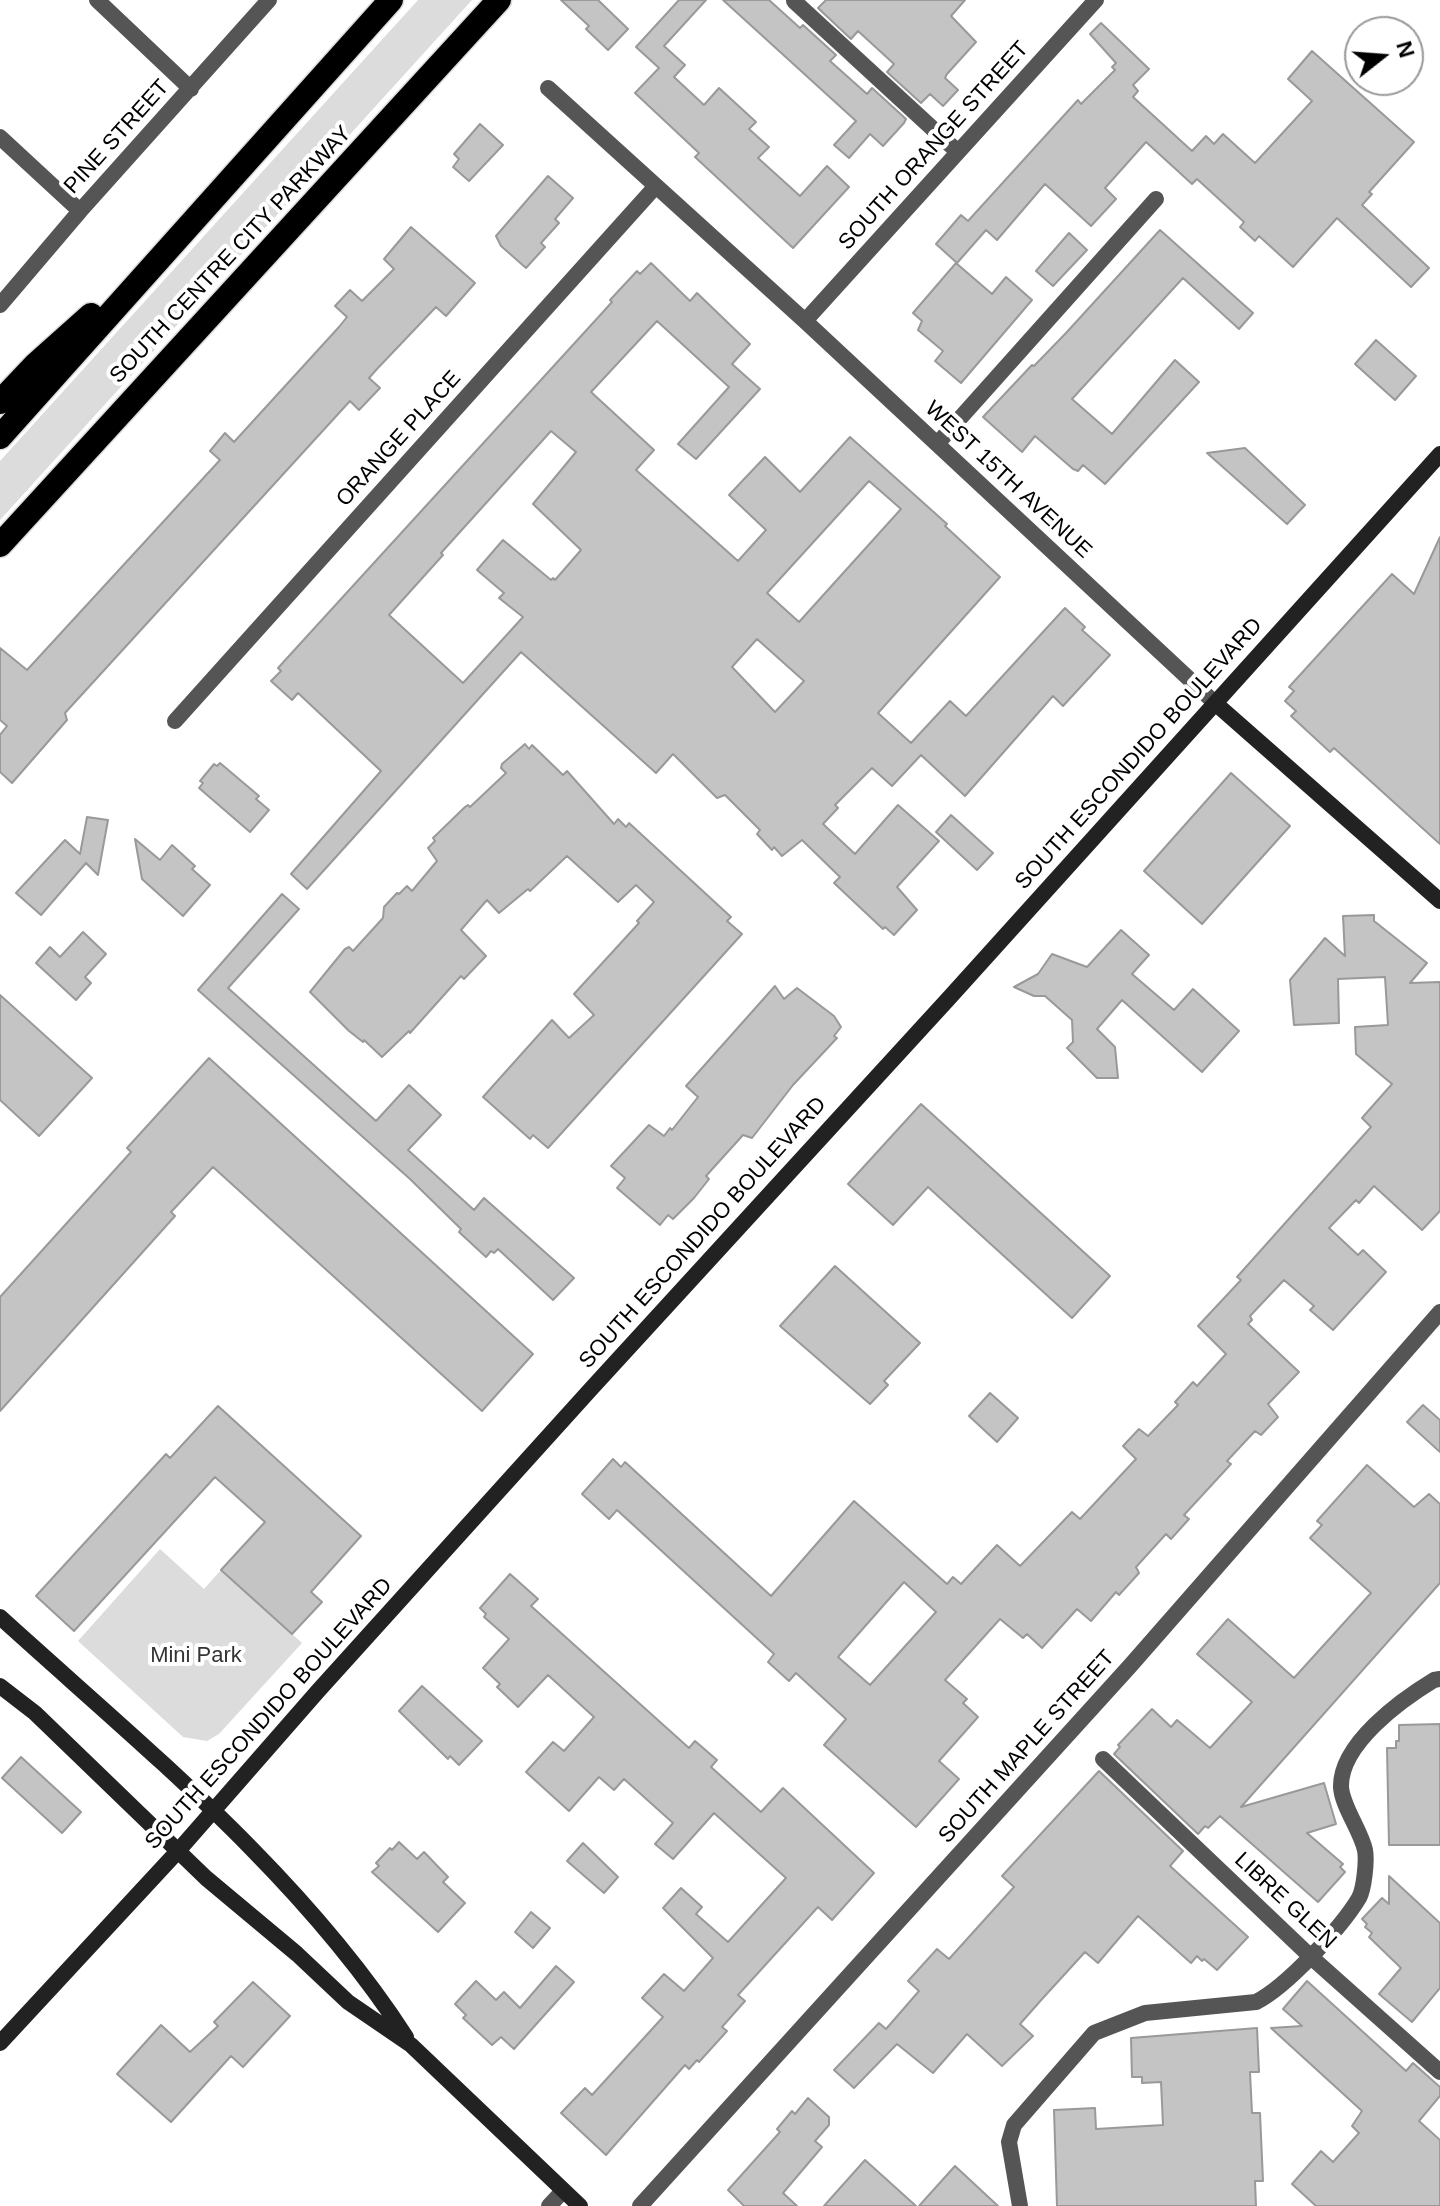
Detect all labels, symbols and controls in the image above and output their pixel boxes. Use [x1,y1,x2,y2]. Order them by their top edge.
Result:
north arrow [1344,16,1424,96]
street label: SOUTH ORANGE STREET [833,36,1035,256]
text: N [1391,38,1420,61]
street label: PINE STREET [59,75,175,199]
street label: SOUTH CENTRE CITY PARKWAY [105,121,357,389]
street label: ORANGE PLACE [331,366,467,512]
street label: WEST 15TH AVENUE [919,396,1097,564]
street label: SOUTH ESCONDIDO BOULEVARD [1010,613,1268,895]
street label: SOUTH ESCONDIDO BOULEVARD [574,1092,832,1374]
street label: SOUTH ESCONDIDO BOULEVARD [140,1573,398,1855]
park label: Mini Park [150,1643,242,1669]
street label: SOUTH MAPLE STREET [933,1645,1121,1849]
street label: LIBRE GLEN [1229,1847,1341,1955]

